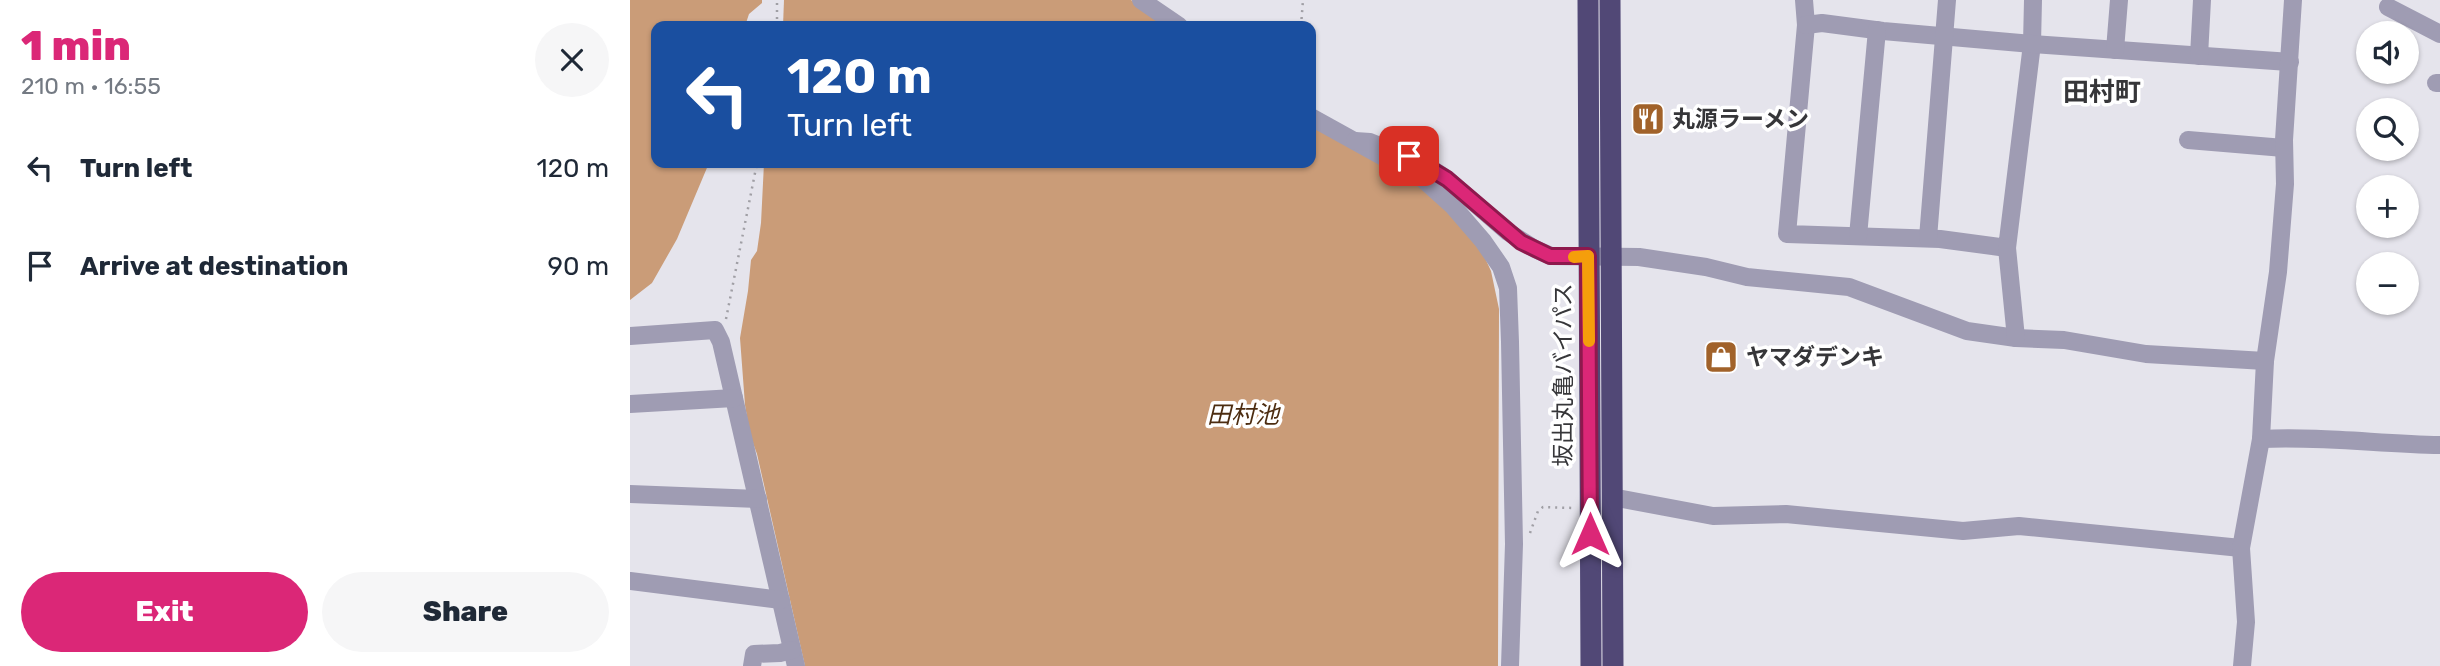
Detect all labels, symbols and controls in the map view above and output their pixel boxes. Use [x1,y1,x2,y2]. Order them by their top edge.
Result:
text: 1 min [21,21,131,71]
map controls [2356,21,2419,315]
button: sound [2356,21,2419,84]
button: close [535,23,609,97]
text: 120 m [787,47,932,105]
icon: left [672,49,763,140]
text: 210 m · 16:55 [21,72,161,100]
district label: 田村町 [2063,77,2141,108]
button: search [2356,98,2419,161]
restaurant icon: 丸源ラーメン [1629,100,1667,138]
place label: 丸源ラーメン [1672,105,1809,133]
text: Turn left [787,106,912,144]
pin [1379,126,1439,186]
icon: arrive [1390,137,1428,175]
icon: left [21,149,59,187]
text: Turn left [80,153,192,184]
text: 120 m [537,153,609,184]
button: + [2356,175,2419,238]
icon: arrive [21,247,59,285]
text: Arrive at destination [80,251,348,282]
text: 90 m [548,251,609,282]
button: − [2356,252,2419,315]
street label: 坂出丸亀バイパス [1549,283,1577,467]
shop icon: ヤマダデンキ [1702,338,1740,376]
place label: ヤマダデンキ [1746,343,1884,371]
water label: 田村池 [1207,401,1281,429]
position arrow [1553,497,1627,571]
button: Exit [21,572,308,652]
button: Share [322,572,609,652]

